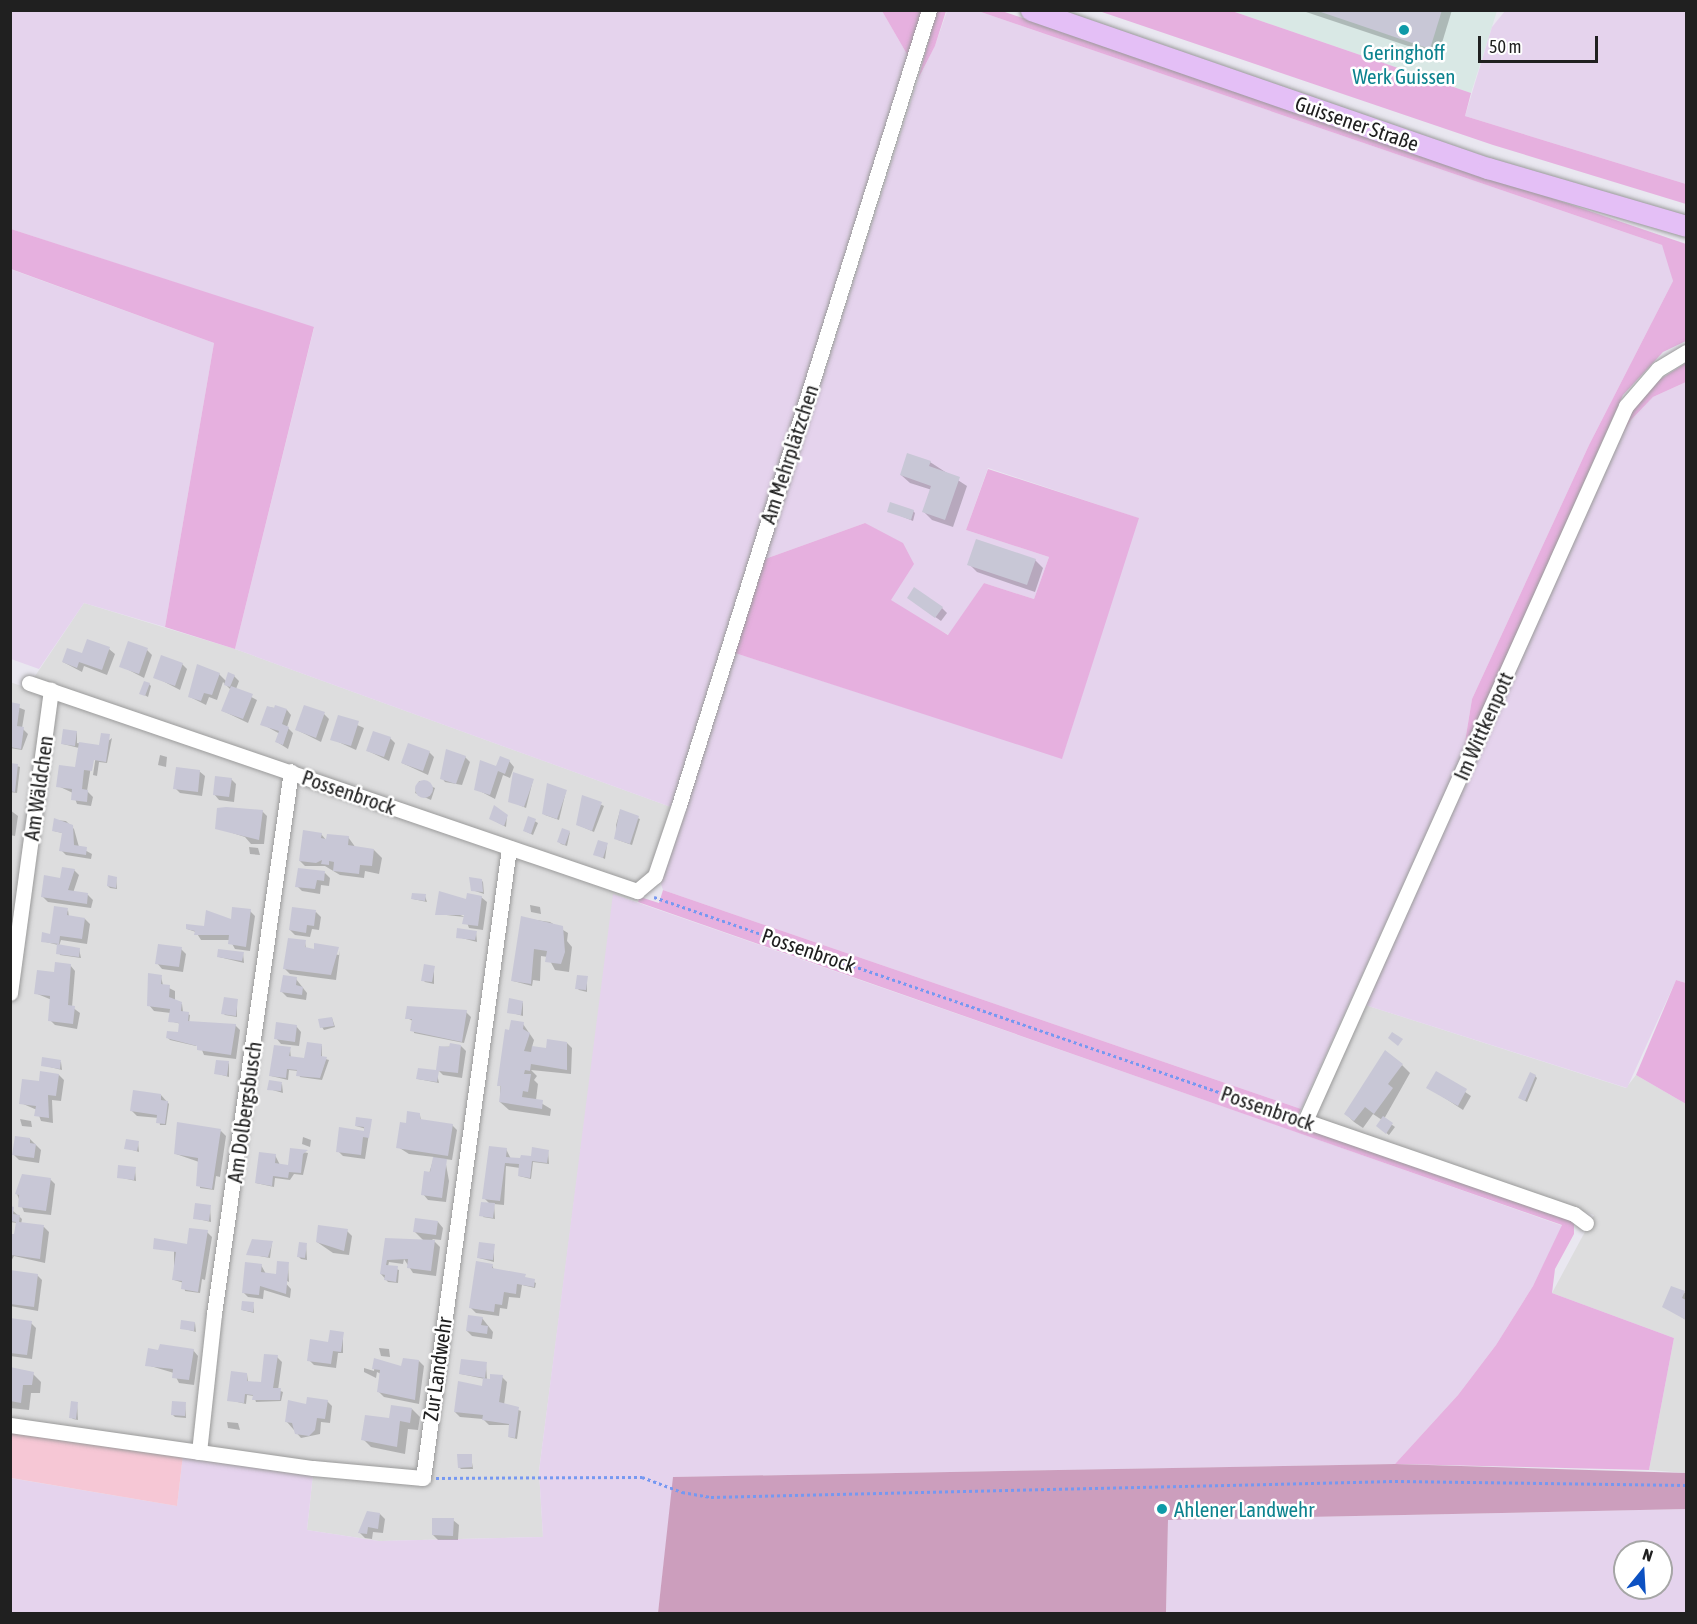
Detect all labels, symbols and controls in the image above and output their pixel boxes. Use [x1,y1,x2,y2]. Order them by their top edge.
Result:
marker: Geringhoff Werk Guissen [1397,23,1411,37]
scale bar [1481,24,1601,62]
text: 50 m [1489,36,1521,57]
place label: Geringhoff Werk Guissen [1352,39,1456,89]
street label: Guissener Straße [1292,90,1422,156]
street label: Am Mehrplätzchen [755,381,823,527]
street label: Im Wittkenpott [1448,668,1518,784]
street label: Am Wäldchen [18,734,58,842]
street label: Possenbrock [299,764,399,820]
street label: Possenbrock [759,922,859,978]
street label: Am Dolbergsbusch [222,1040,266,1184]
street label: Possenbrock [1218,1080,1318,1136]
street label: Zur Landwehr [417,1315,457,1423]
place label: Ahlener Landwehr [1174,1496,1314,1522]
marker: Ahlener Landwehr [1155,1502,1169,1516]
north arrow [1613,1540,1673,1600]
text: N [1641,1545,1655,1565]

